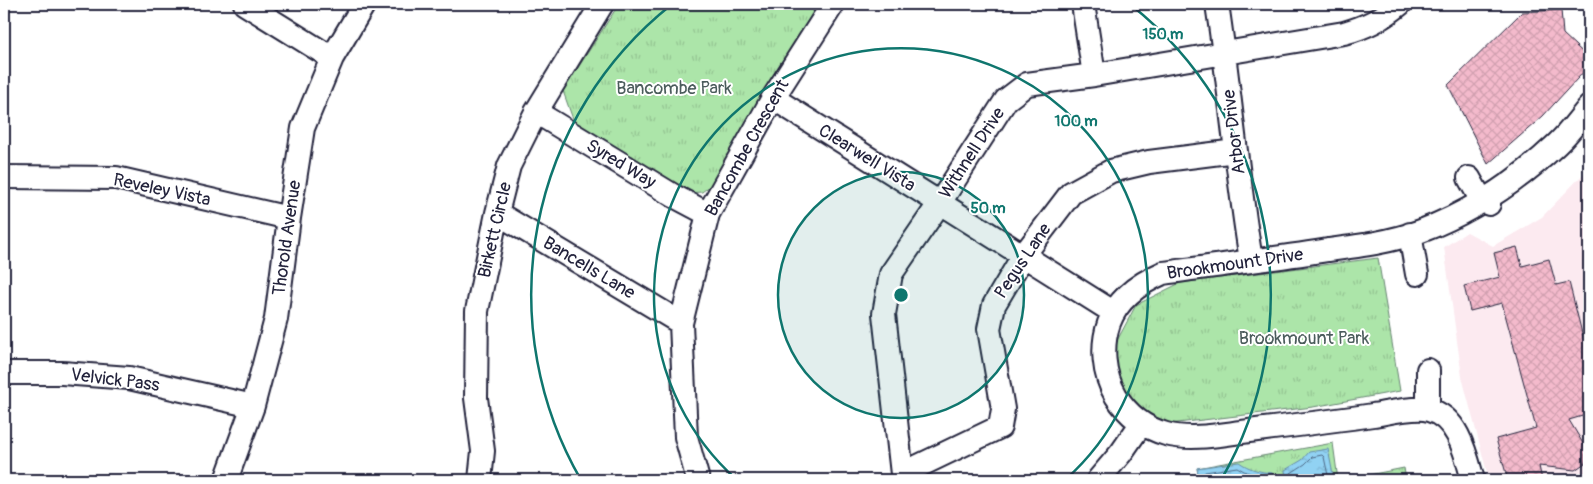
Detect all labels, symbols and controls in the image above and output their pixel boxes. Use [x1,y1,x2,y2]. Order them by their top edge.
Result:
text: 150 m [1143,25,1183,44]
street label: Bancombe Crescent [700,75,795,221]
park label: Bancombe Park [616,77,732,100]
street label: Arbor Drive [1217,88,1251,176]
street label: Withnell Drive [934,103,1010,203]
text: 100 m [1055,112,1097,131]
street label: Clearwell Vista [814,119,920,197]
street label: Syred Way [582,134,660,194]
street label: Reveley Vista [111,168,213,212]
street label: Thorold Avenue [268,179,306,297]
street label: Birkett Circle [473,180,517,280]
text: 50 m [971,199,1005,218]
street label: Pegus Lane [989,219,1057,303]
street label: Bancells Lane [539,231,640,305]
street label: Brookmount Drive [1165,243,1305,285]
centre of rings [892,286,910,304]
park label: Brookmount Park [1239,327,1370,350]
street label: Velvick Pass [69,363,161,397]

